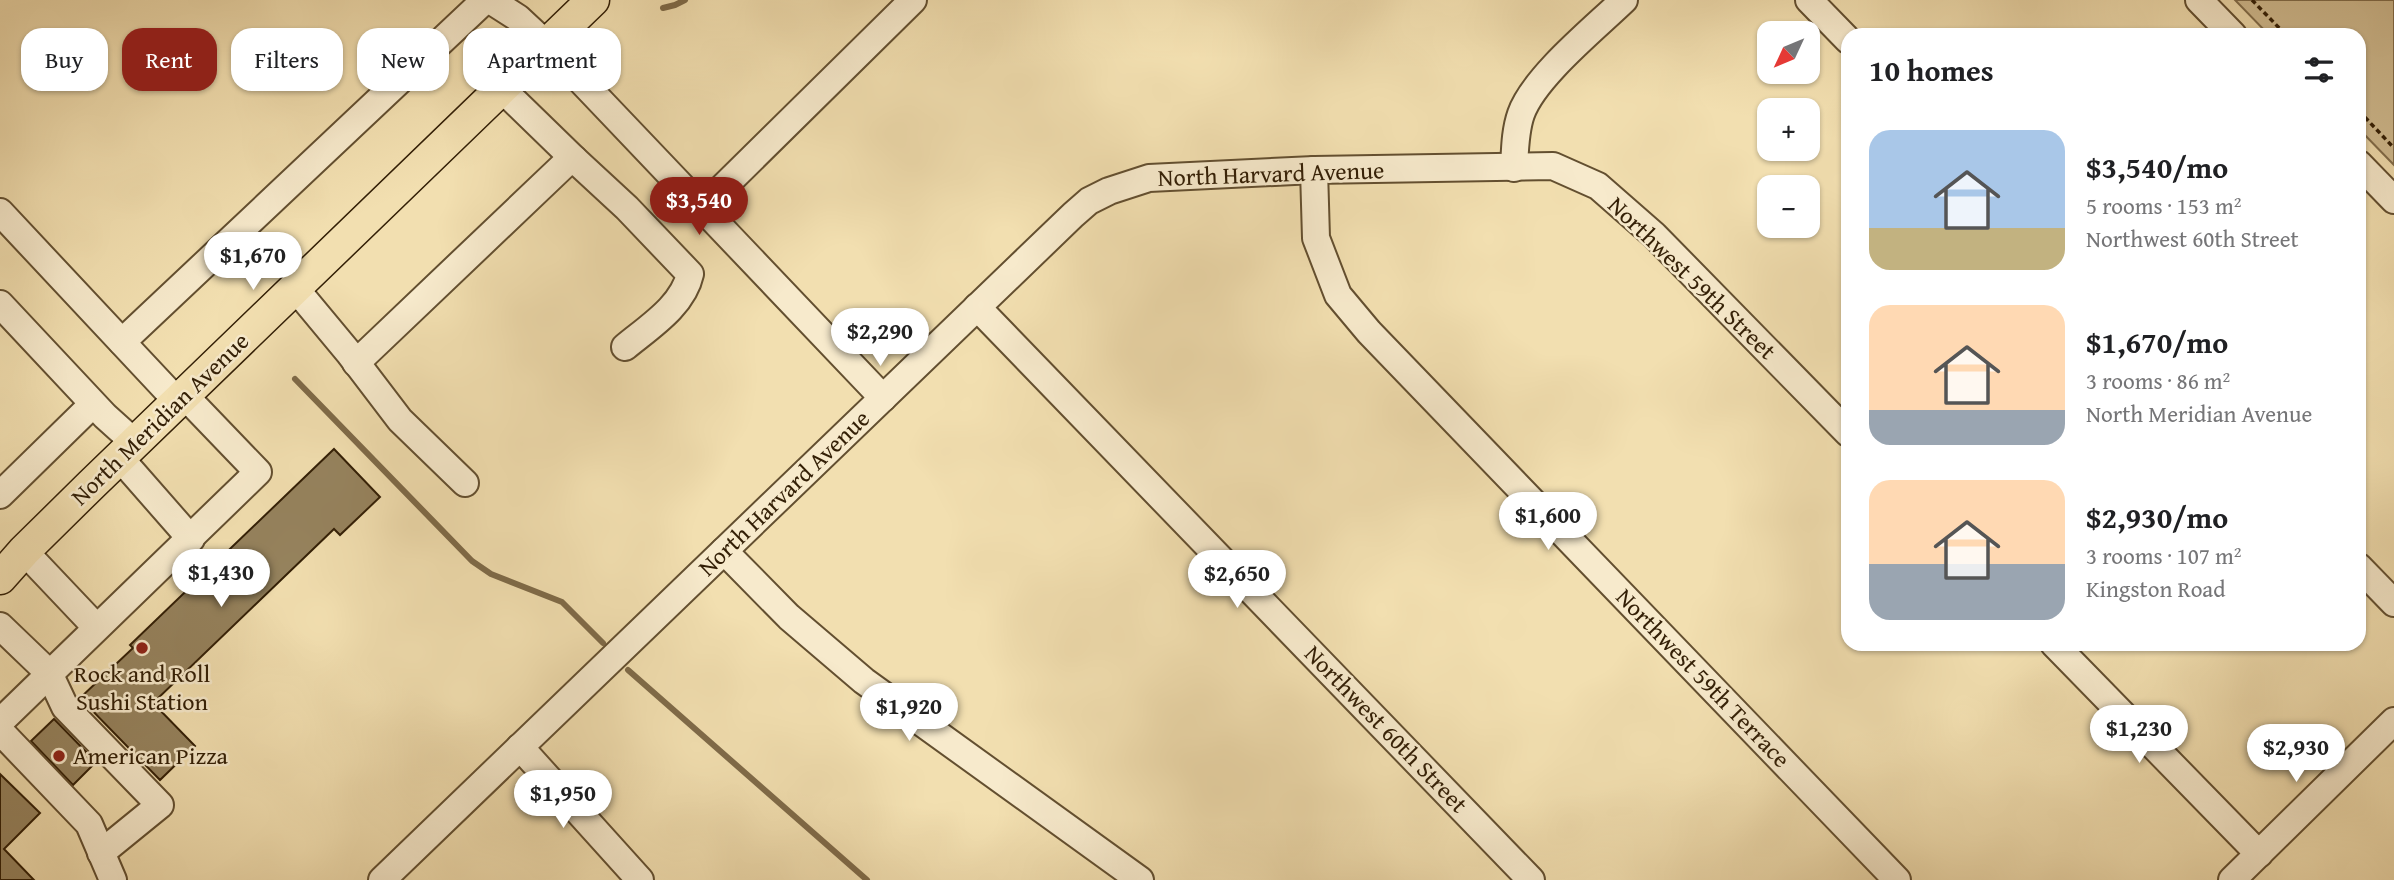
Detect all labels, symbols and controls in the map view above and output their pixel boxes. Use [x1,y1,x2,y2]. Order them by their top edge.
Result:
north arrow [1757,21,1820,84]
map controls [1757,21,1820,238]
chip: Buy [21,28,108,91]
chip: Rent [122,28,217,91]
chip: Filters [231,28,343,91]
chip: New [357,28,449,91]
chip: Apartment [463,28,621,91]
text: 10 homes [1869,48,1994,92]
icon: filters [2300,51,2338,89]
button: + [1757,98,1820,161]
text: $3,540/mo [2086,145,2228,189]
street label: North Harvard Avenue [1157,152,1385,195]
icon: home [1925,158,2009,242]
button: − [1757,175,1820,238]
pin: $3,540 [642,177,756,237]
text: $3,540 [666,183,732,216]
street label: Northwest 59th Street [1600,188,1785,368]
text: 5 rooms · 153 m² [2086,189,2241,222]
text: Northwest 60th Street [2086,222,2299,255]
pin: $1,670 [196,232,310,292]
text: $1,670 [220,238,286,271]
pin: $2,290 [823,308,937,368]
text: $2,290 [847,314,913,347]
text: $1,670/mo [2086,320,2228,364]
street label: North Meridian Avenue [63,324,257,513]
icon: home [1925,333,2009,417]
text: 3 rooms · 86 m² [2086,364,2230,397]
text: North Meridian Avenue [2086,397,2312,430]
street label: North Harvard Avenue [690,401,877,584]
pin: $1,600 [1491,492,1605,552]
text: $2,930/mo [2086,495,2228,539]
text: $1,600 [1515,498,1581,531]
icon: home [1925,508,2009,592]
text: 3 rooms · 107 m² [2086,539,2241,572]
pin: $1,430 [164,550,278,609]
pin: $2,650 [1180,550,1294,610]
text: $1,430 [188,555,254,588]
text: $2,650 [1204,556,1270,589]
text: Kingston Road [2086,572,2226,605]
street label: Northwest 59th Terrace [1608,580,1799,775]
street label: Northwest 60th Street [1297,637,1476,821]
marker: Rock and Roll Sushi Station [134,640,150,656]
place label: Rock and Roll Sushi Station [74,656,210,719]
pin: $1,920 [852,684,966,743]
text: $1,920 [876,689,942,722]
pin: $1,230 [2082,706,2196,765]
text: $1,230 [2106,711,2172,744]
pin: $2,930 [2239,724,2353,784]
text: $2,930 [2263,730,2329,763]
place label: American Pizza [73,738,228,773]
marker: American Pizza [51,748,67,764]
pin: $1,950 [506,770,620,830]
text: $1,950 [530,776,596,809]

